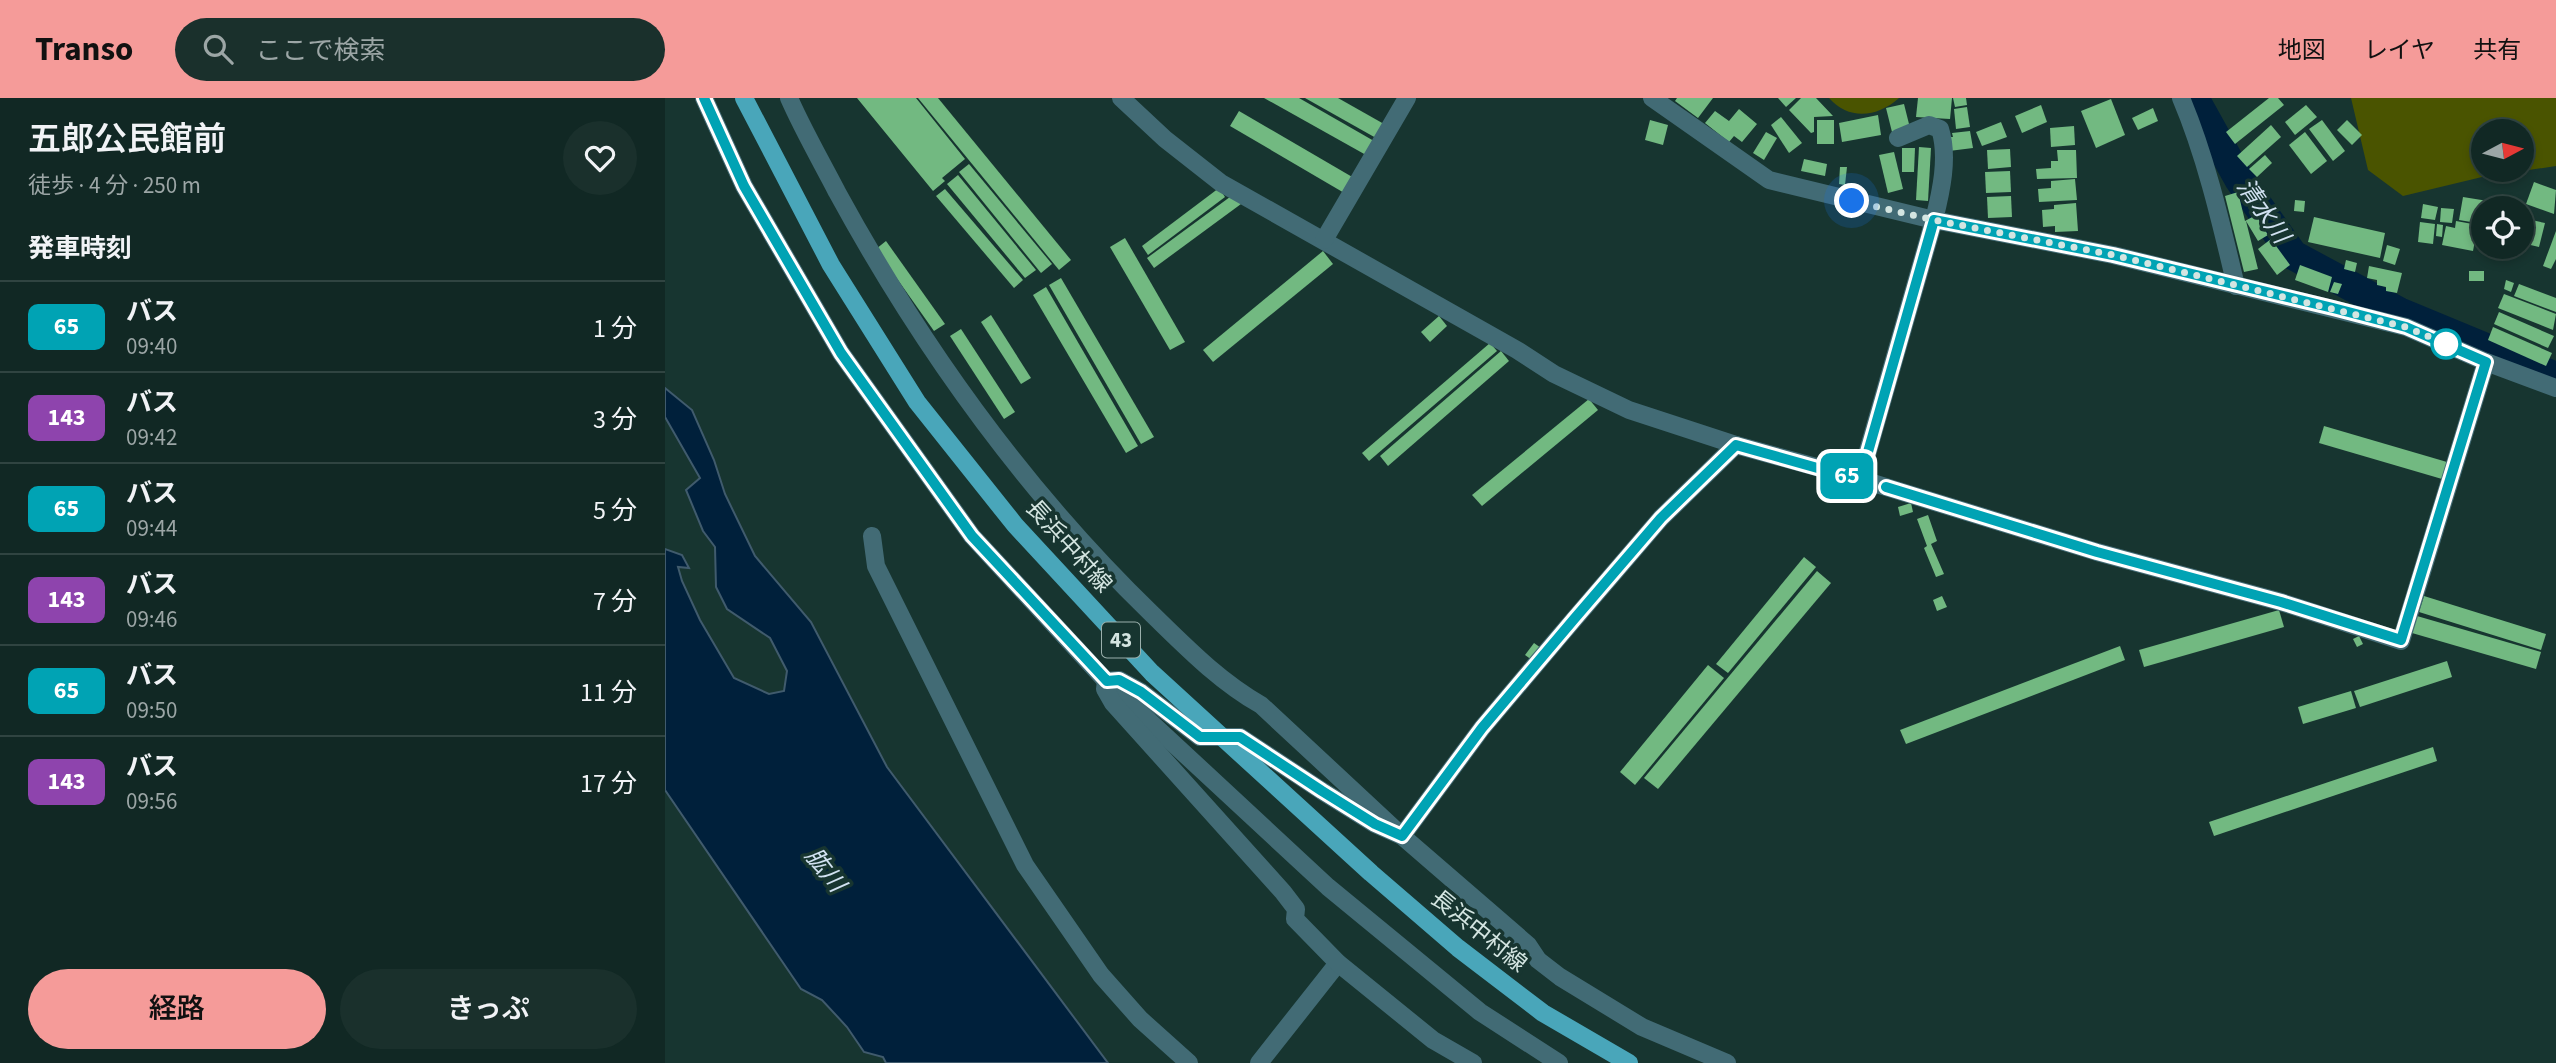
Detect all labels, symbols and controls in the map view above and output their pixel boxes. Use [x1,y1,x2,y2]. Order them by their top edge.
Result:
search box [175,18,665,81]
text: Transo [35,26,133,73]
icon: search [199,30,237,68]
text: ここで検索 [255,32,385,69]
text: 地図 [2278,33,2326,68]
text: レイヤ [2364,33,2435,68]
text: 共有 [2473,33,2521,68]
text: 五郎公民館前 [28,116,226,163]
north arrow [2471,119,2534,182]
map controls [2471,119,2534,259]
button: heart [563,121,637,195]
text: 徒歩 · 4 分 · 250 m [28,169,201,202]
water label: 清水川 [2228,171,2300,253]
your location [1834,183,1869,218]
button: locate [2471,196,2534,259]
text: 発車時刻 [28,230,132,267]
text: バス [126,293,178,330]
text: 65 [54,309,79,344]
text: 1 分 [593,310,637,347]
unlabelled marker [2431,329,2461,359]
text: 09:40 [126,330,177,363]
text: バス [126,384,178,421]
text: 143 [47,400,86,435]
text: 3 分 [593,401,637,438]
text: 09:42 [126,421,177,454]
line badge: 65 [1815,453,1879,499]
text: 65 [1834,458,1860,493]
text: バス [126,475,178,512]
text: 65 [54,491,79,526]
text: 5 分 [593,492,637,529]
street label: 長浜中村線 [1018,492,1120,600]
text: 09:44 [126,512,177,545]
text: バス [126,566,178,603]
text: 143 [47,582,86,617]
text: 7 分 [593,583,637,620]
text: 09:46 [126,603,177,636]
road number: 43 [1102,622,1140,658]
text: バス [126,657,178,694]
text: 65 [54,673,79,708]
text: 11 分 [580,674,637,711]
text: 09:50 [126,694,177,727]
text: バス [126,748,178,785]
text: 143 [47,764,86,799]
text: 17 分 [580,765,637,802]
text: 09:56 [126,785,177,818]
water label: 肱川 [796,840,855,902]
street label: 長浜中村線 [1424,882,1534,980]
button: 経路 [28,969,326,1049]
button: きっぷ [340,969,637,1049]

